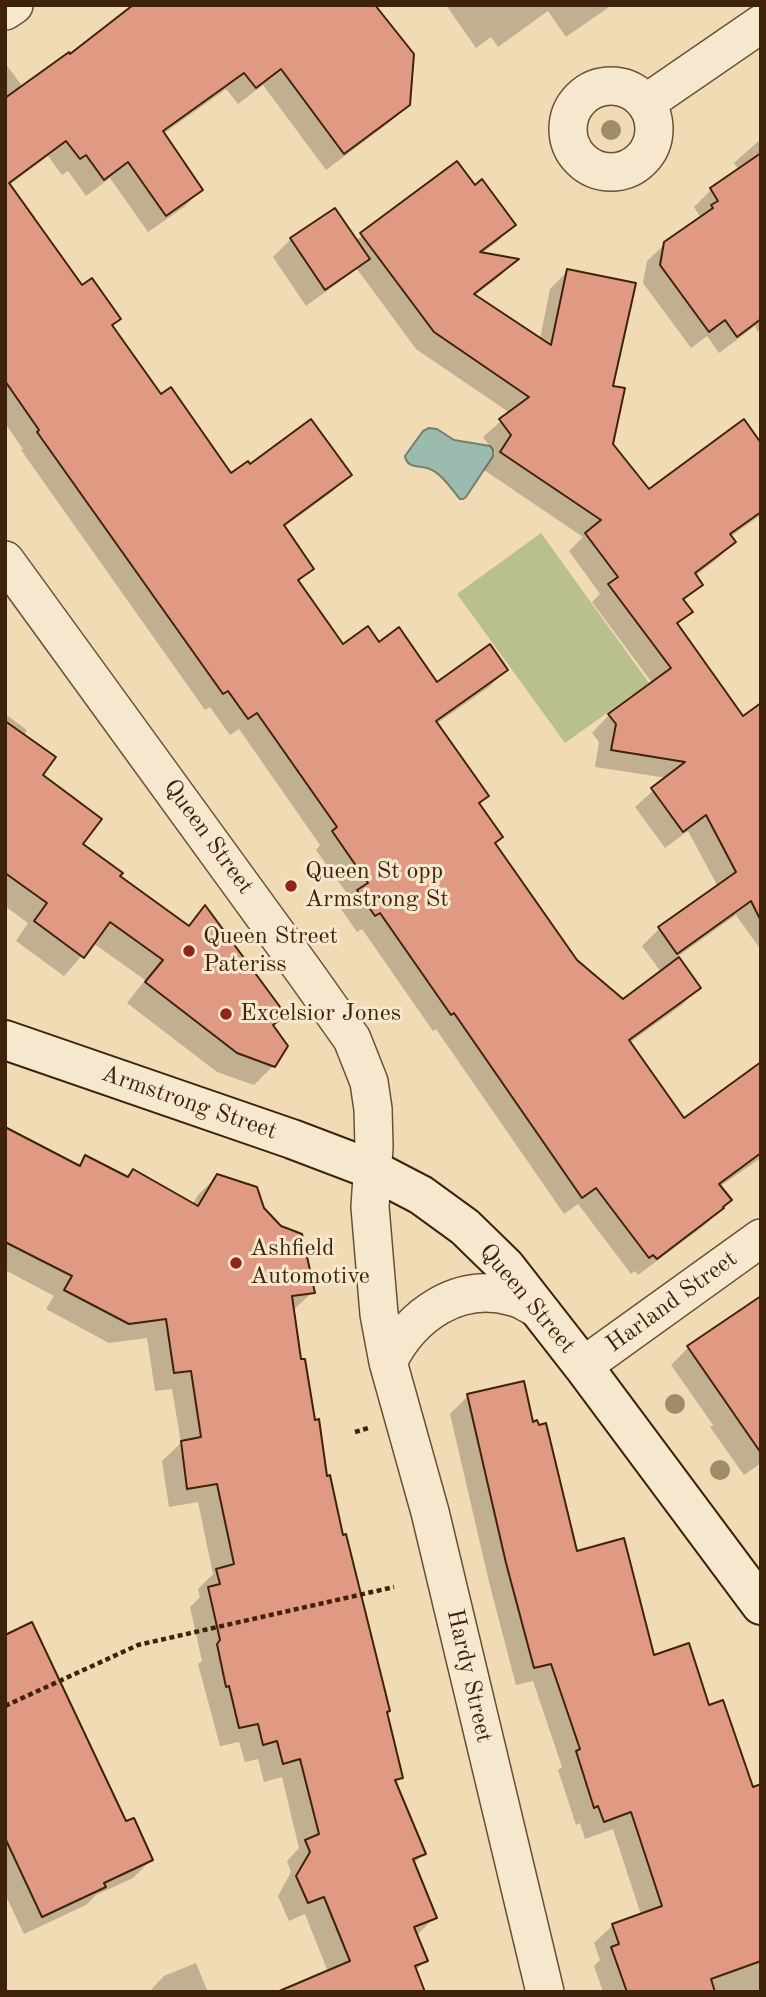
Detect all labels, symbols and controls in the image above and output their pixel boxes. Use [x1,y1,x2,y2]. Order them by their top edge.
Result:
street label: Queen Street [157,774,259,900]
place label: Queen St opp Armstrong St [305,858,449,914]
marker: Queen St opp Armstrong St [283,878,299,894]
place label: Queen Street Pateriss [203,923,338,979]
marker: Queen Street Pateriss [181,943,197,959]
place label: Excelsior Jones [240,1000,401,1028]
marker: Excelsior Jones [218,1006,234,1022]
street label: Armstrong Street [97,1059,281,1147]
place label: Ashfield Automotive [250,1235,370,1291]
street label: Queen Street [473,1238,581,1360]
street label: Harland Street [601,1245,743,1359]
marker: Ashfield Automotive [228,1255,244,1271]
street label: Hardy Street [440,1606,498,1746]

